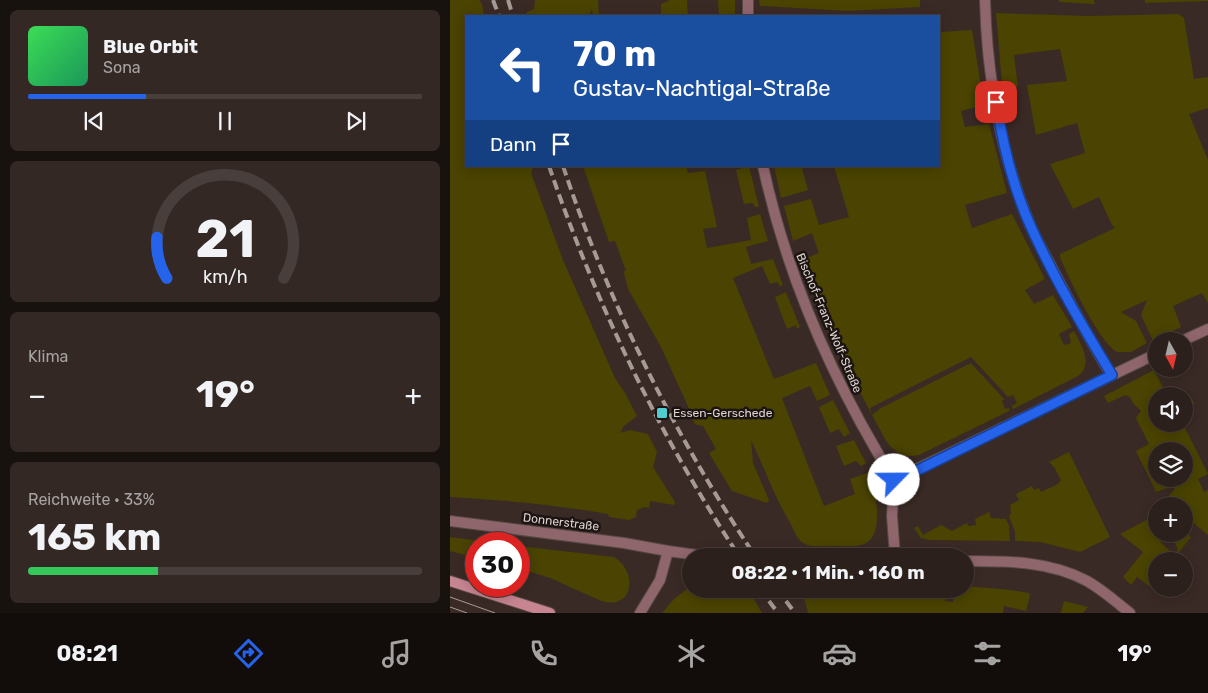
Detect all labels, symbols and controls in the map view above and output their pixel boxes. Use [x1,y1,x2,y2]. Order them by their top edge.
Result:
text: 70 m [573,33,656,75]
text: Blue Orbit [103,35,198,58]
icon: left [490,35,555,100]
text: Sona [103,58,141,77]
text: Gustav-Nachtigal-Straße [573,75,831,102]
pin [975,81,1017,123]
icon: arrive [982,88,1010,116]
icon: previous [80,107,108,135]
icon: pause [211,107,239,135]
icon: next [342,107,370,135]
icon: arrive [547,130,575,158]
text: Dann [490,133,537,156]
text: 21 [195,208,255,270]
street label: Bischof-Franz-Wolf-Straße [793,251,865,395]
text: km/h [203,266,247,287]
north arrow [1148,332,1192,378]
map controls [1148,332,1193,597]
text: Klima [28,347,68,366]
text: 19° [196,371,255,417]
text: − [28,379,46,412]
text: + [405,379,422,412]
button: sound [1148,387,1193,432]
marker: Essen-Gerschede [655,406,669,420]
place label: Essen-Gerschede [673,406,773,420]
button: layers [1148,442,1193,487]
position arrow [867,453,919,505]
text: Reichweite · 33% [28,490,155,509]
button: + [1148,497,1193,542]
street label: Donnerstraße [522,510,600,534]
text: 165 km [28,514,161,560]
speed limit sign: 30 [465,532,530,597]
button: − [1148,552,1193,597]
text: 08:22 · 1 Min. · 160 m [731,561,925,584]
icon: directions [231,636,266,671]
icon: music [379,636,414,671]
icon: phone [526,636,561,671]
icon: climate [674,636,709,671]
icon: car [822,636,857,671]
icon: filters [970,636,1005,671]
text: 08:21 [56,640,118,667]
text: 19° [1117,640,1152,667]

